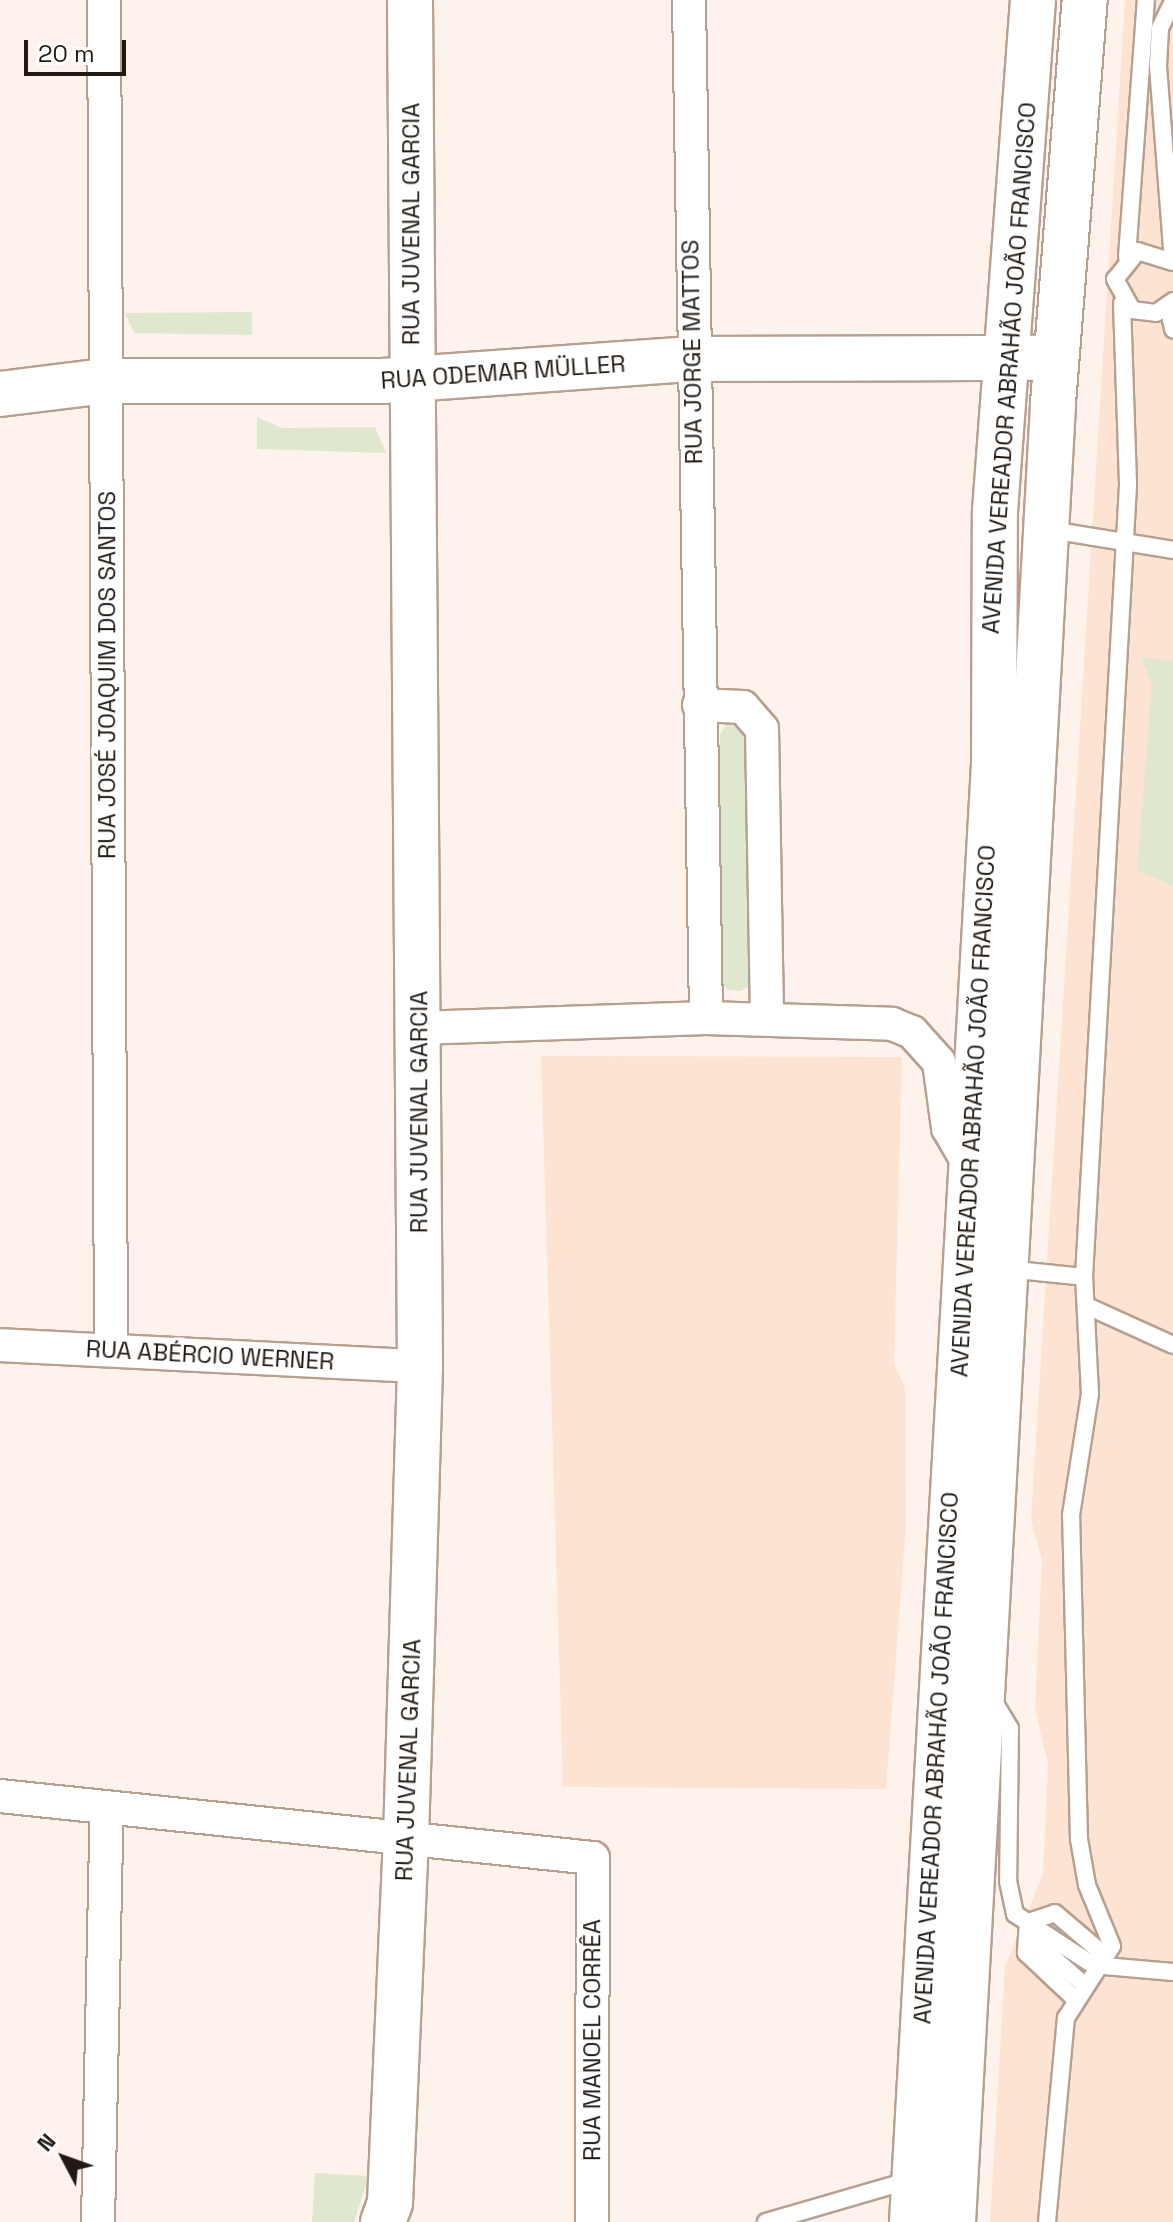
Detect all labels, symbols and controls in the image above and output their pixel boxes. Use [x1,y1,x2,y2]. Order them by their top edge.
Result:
scale bar [28,24,130,74]
text: 20 m [38,38,95,69]
street label: AVENIDA VEREADOR ABRAHÃO JOÃO FRANCISCO [976,101,1042,635]
street label: RUA JUVENAL GARCIA [397,102,425,346]
street label: RUA JORGE MATTOS [676,239,708,465]
street label: RUA ODEMAR MÜLLER [379,349,627,395]
street label: RUA JOSÉ JOAQUIM DOS SANTOS [93,491,121,859]
street label: AVENIDA VEREADOR ABRAHÃO JOÃO FRANCISCO [945,844,1001,1378]
street label: RUA JUVENAL GARCIA [405,990,433,1234]
street label: RUA ABÉRCIO WERNER [85,1334,335,1376]
street label: AVENIDA VEREADOR ABRAHÃO JOÃO FRANCISCO [908,1491,964,2025]
street label: RUA JUVENAL GARCIA [389,1638,427,1882]
street label: RUA MANOEL CORRÊA [578,1918,606,2162]
north arrow [24,2118,104,2198]
text: N [30,2128,61,2157]

